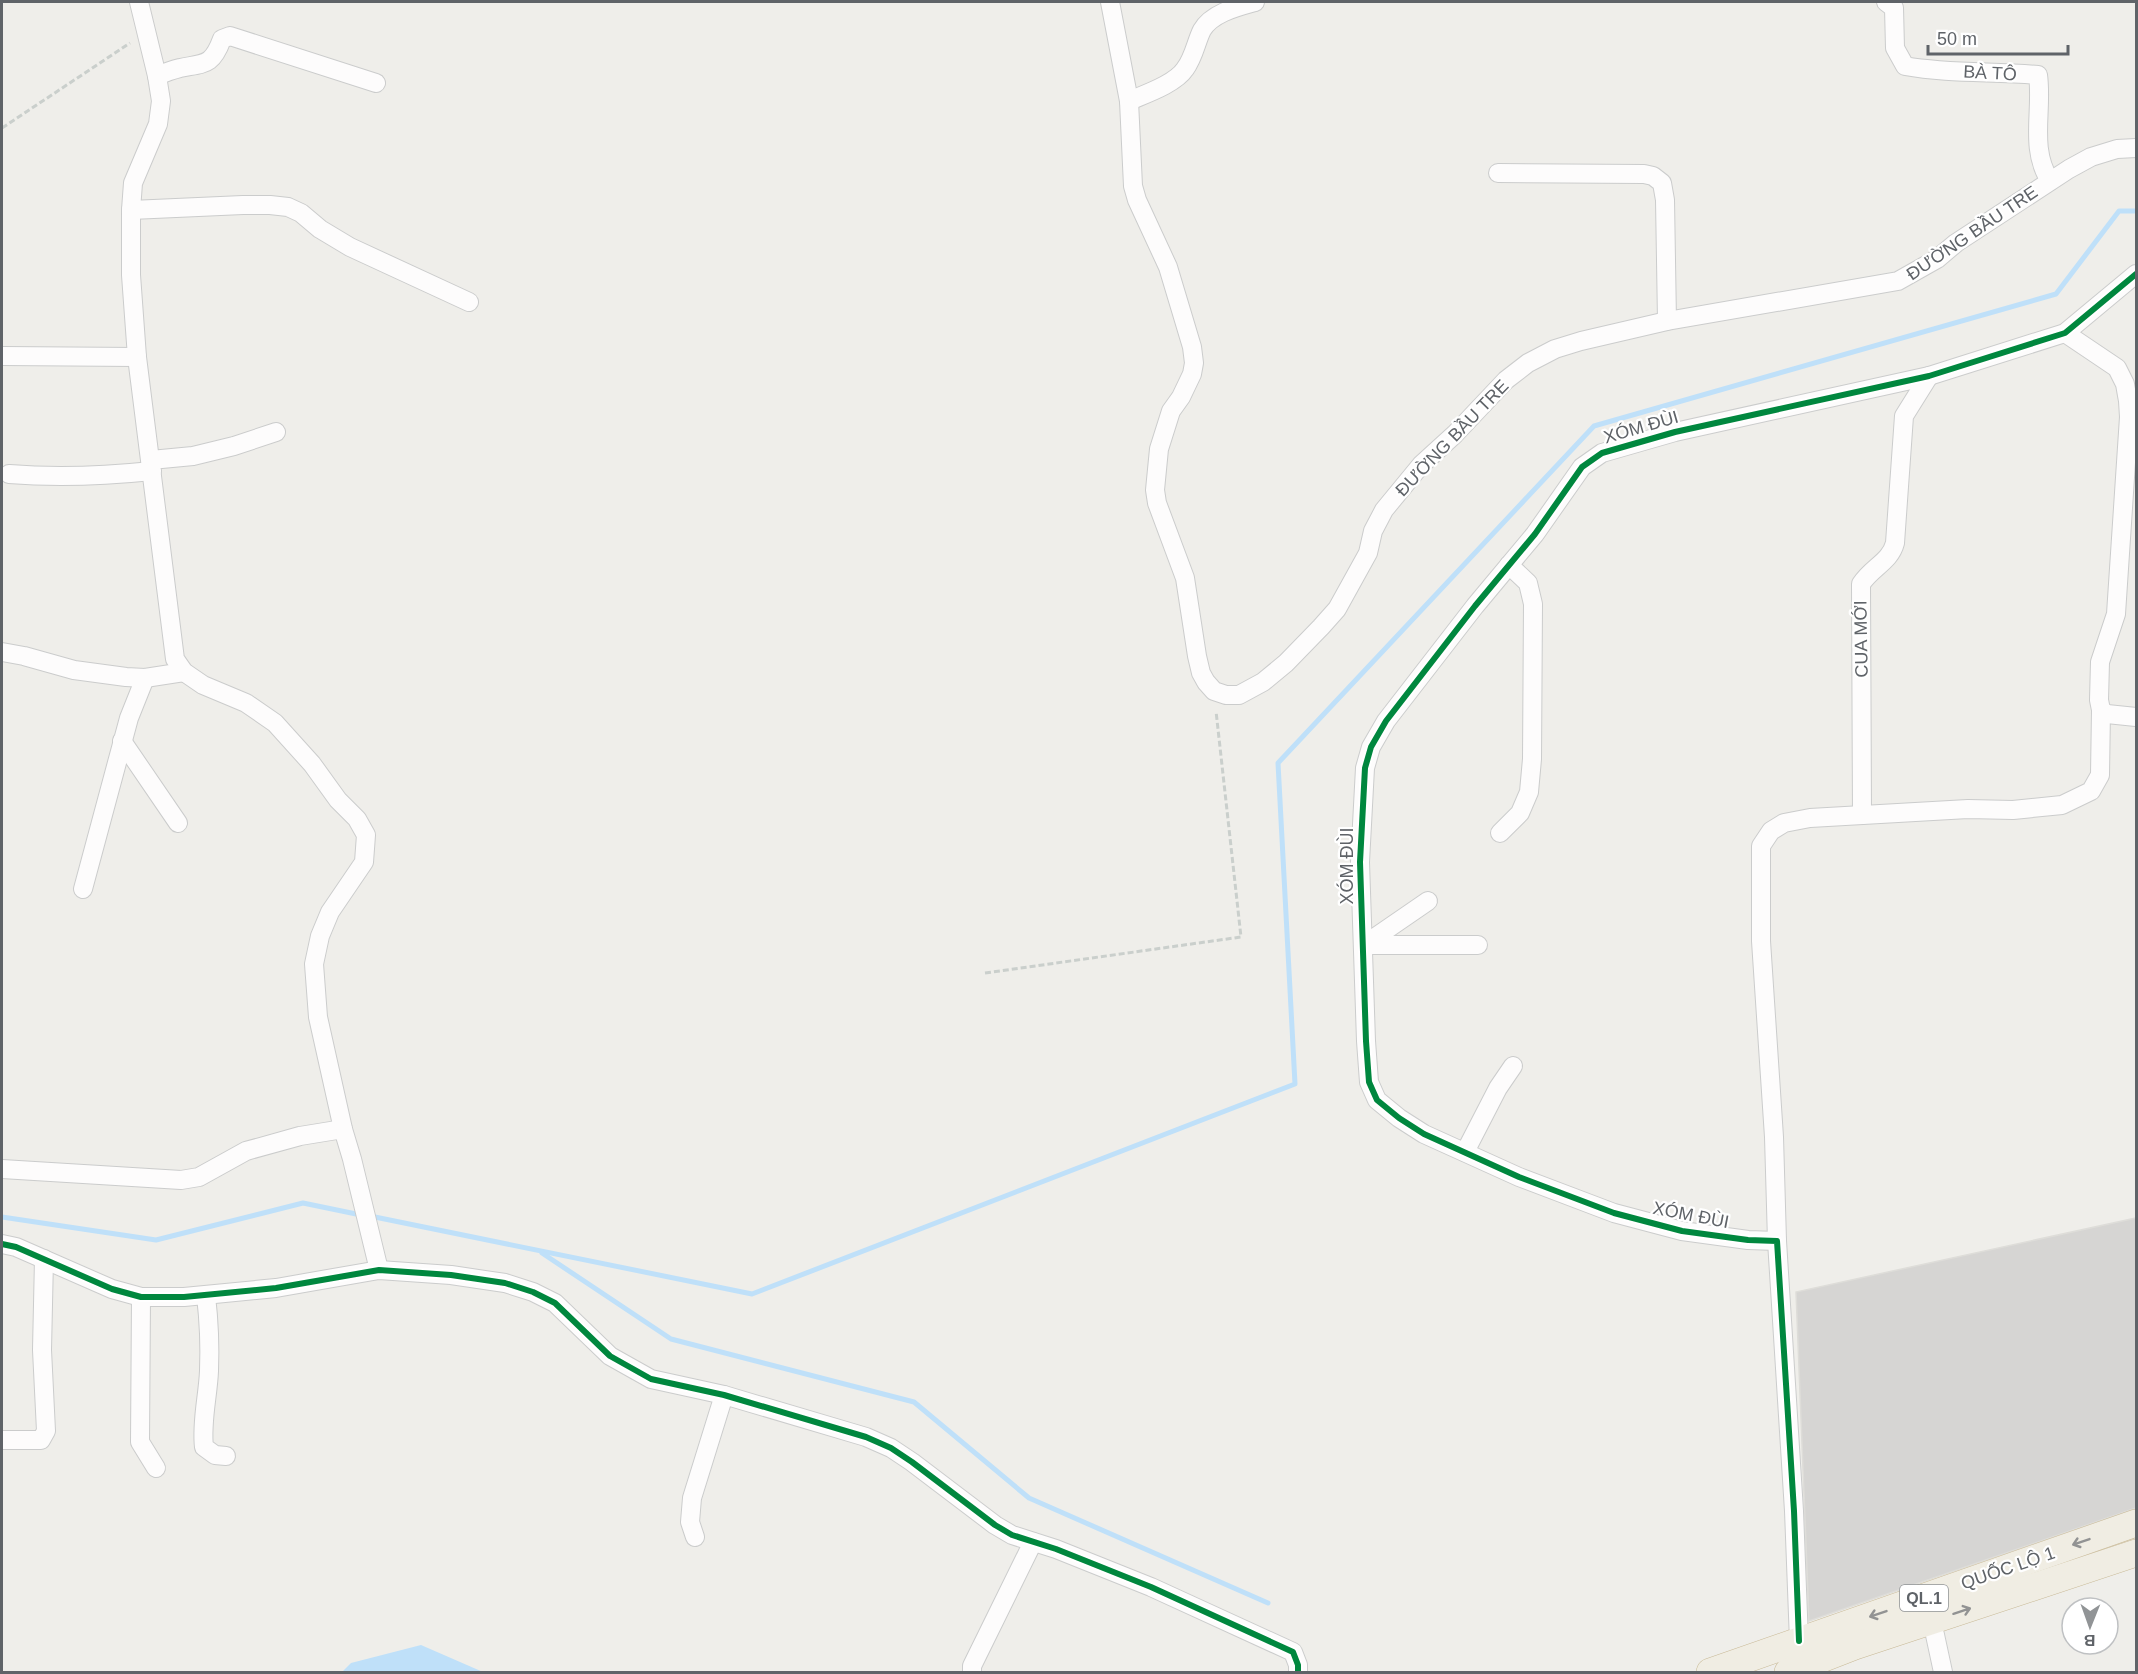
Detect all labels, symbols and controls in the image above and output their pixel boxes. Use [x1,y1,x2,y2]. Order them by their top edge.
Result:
scale bar [1928,18,2068,56]
text: 50 m [1937,29,1977,49]
street label: BÀ TÔ [1963,61,2017,84]
street label: ĐƯỜNG BẦU TRE [1902,181,2041,284]
street label: ĐƯỜNG BẦU TRE [1391,375,1513,500]
street label: XÓM ĐÙI [1601,406,1681,447]
street label: CUA MỚI [1849,600,1872,678]
street label: XÓM ĐÙI [1336,827,1357,905]
street label: XÓM ĐÙI [1651,1197,1731,1232]
one-way arrow [2072,1538,2091,1549]
street label: QUỐC LỘ 1 [1958,1542,2058,1593]
road number: QL.1 [1900,1585,1948,1611]
north arrow [2060,1596,2120,1656]
one-way arrow [1952,1605,1971,1616]
one-way arrow [1868,1609,1887,1620]
text: B [2084,1632,2096,1649]

